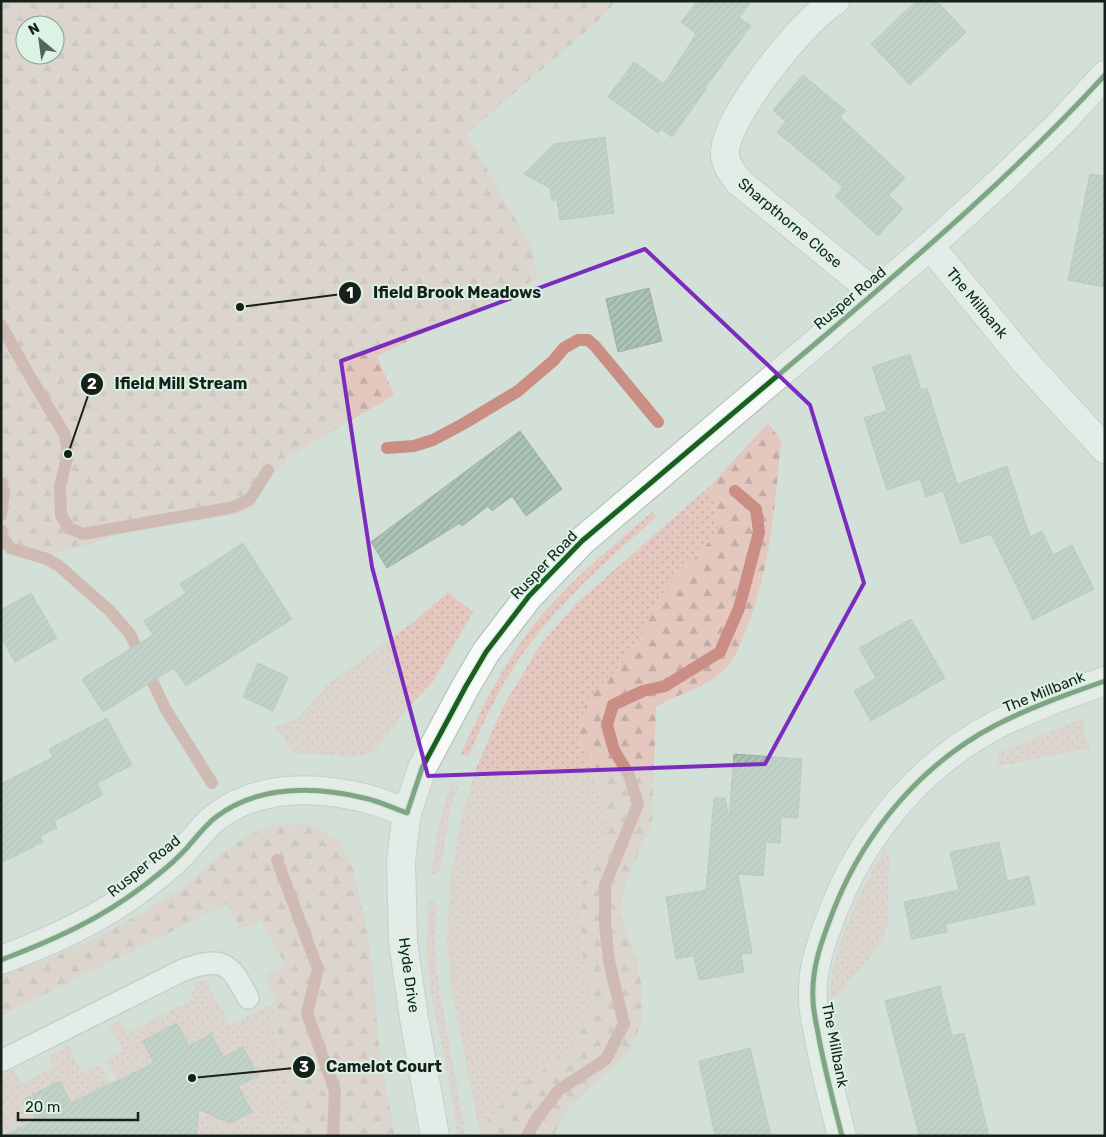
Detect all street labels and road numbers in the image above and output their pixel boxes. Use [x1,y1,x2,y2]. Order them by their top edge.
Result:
street label: Sharpthorne Close [734,174,846,272]
street label: Rusper Road [810,263,890,333]
street label: The Millbank [942,264,1012,342]
street label: Rusper Road [507,527,581,603]
street label: The Millbank [1001,667,1088,717]
street label: Rusper Road [104,831,184,901]
street label: Hyde Drive [395,936,423,1014]
street label: The Millbank [818,1001,852,1089]

